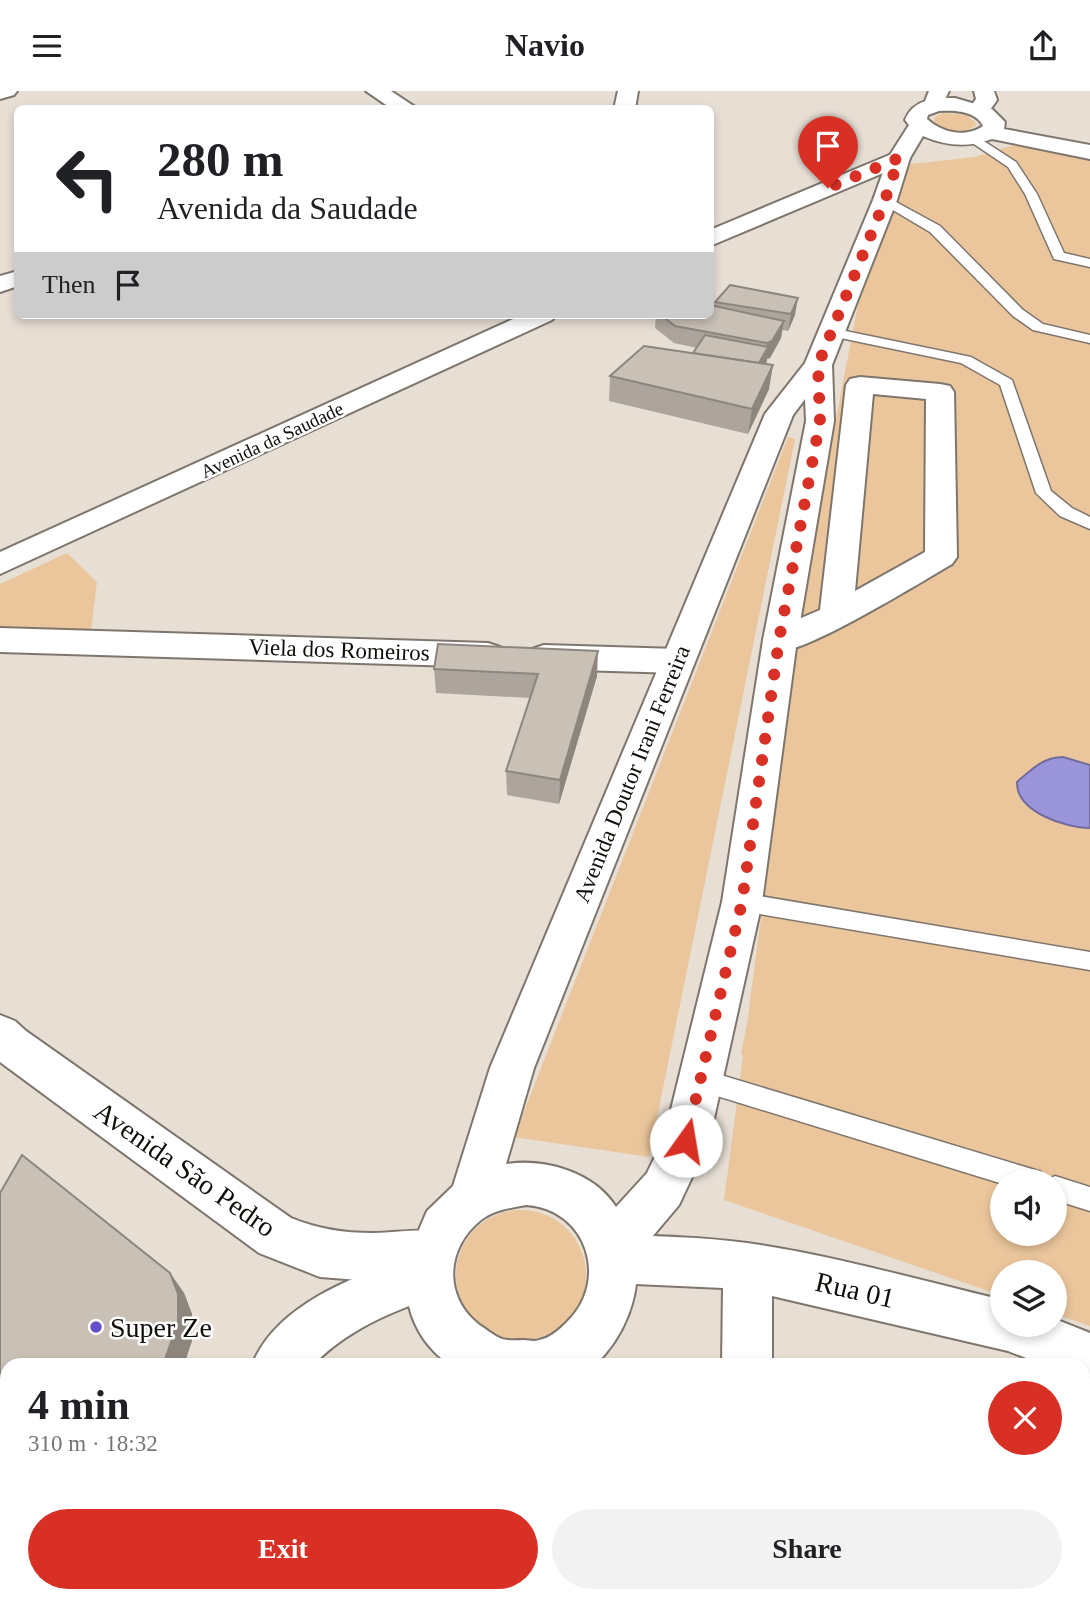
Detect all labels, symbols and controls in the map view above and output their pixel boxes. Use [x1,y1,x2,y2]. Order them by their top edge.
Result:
icon: menu [28,27,66,65]
text: Navio [505,27,585,63]
icon: share [1024,27,1062,65]
pin [798,116,858,188]
icon: arrive [809,127,847,165]
text: 280 m [157,132,284,187]
icon: left [42,133,133,224]
text: Avenida da Saudade [157,190,418,226]
icon: arrive [109,266,147,304]
text: Then [42,270,95,299]
street label: Avenida da Saudade [197,398,347,482]
street label: Viela dos Romeiros [248,634,430,666]
street label: Avenida Doutor Irani Ferreira [569,642,695,906]
street label: Avenida São Pedro [88,1095,282,1243]
position arrow [649,1104,723,1178]
map controls [990,1169,1067,1337]
button: sound [990,1169,1067,1246]
button: layers [990,1260,1067,1337]
street label: Rua 01 [812,1266,898,1314]
place label: Super Ze [110,1312,212,1343]
marker: Super Ze [88,1319,104,1335]
button: close [988,1381,1062,1455]
text: 4 min [28,1382,130,1428]
text: 310 m · 18:32 [28,1431,158,1456]
button: Exit [28,1509,538,1589]
button: Share [552,1509,1062,1589]

